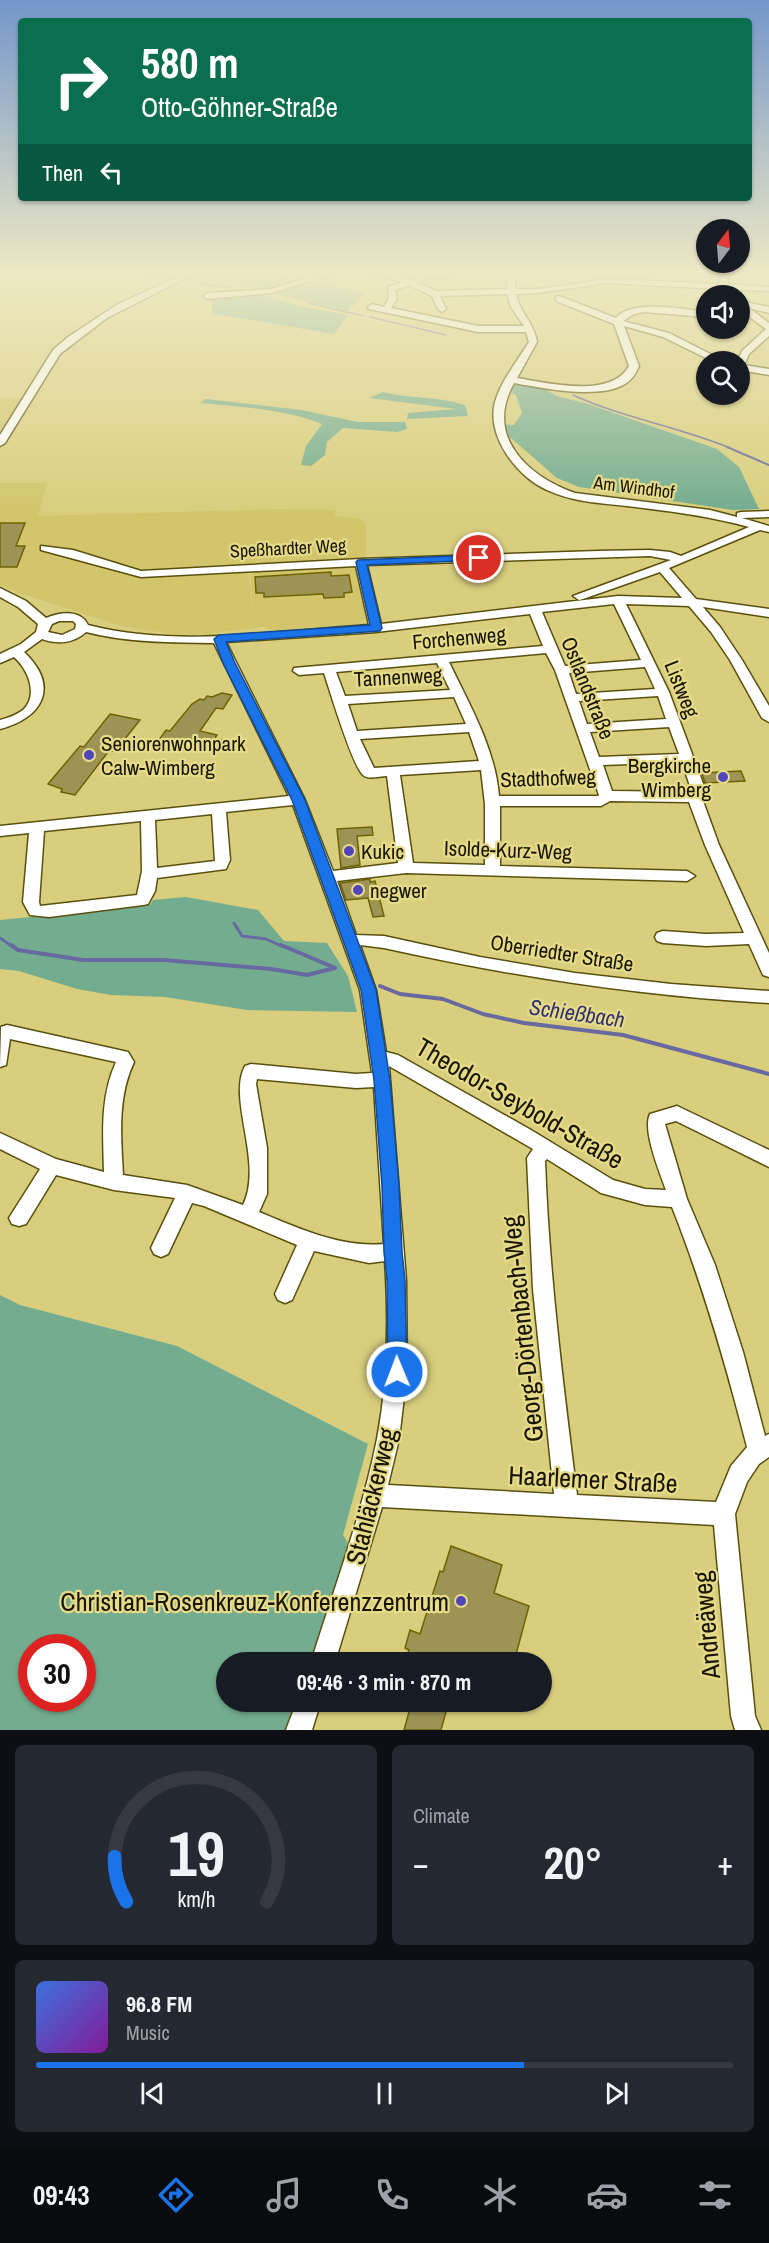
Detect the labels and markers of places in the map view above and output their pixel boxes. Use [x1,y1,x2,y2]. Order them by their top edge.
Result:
pin [453,532,504,583]
place label: Seniorenwohnpark Calw-Wimberg [101,729,246,782]
marker: Seniorenwohnpark Calw-Wimberg [82,748,96,762]
place label: Bergkirche Wimberg [628,751,711,804]
marker: Bergkirche Wimberg [716,770,730,784]
place label: Kukic [361,837,404,866]
marker: Kukic [342,844,356,858]
place label: negwer [370,876,427,905]
marker: negwer [351,883,365,897]
place label: Christian-Rosenkreuz-Konferenzzentrum [60,1584,449,1619]
marker: Christian-Rosenkreuz-Konferenzzentrum [454,1594,468,1608]

